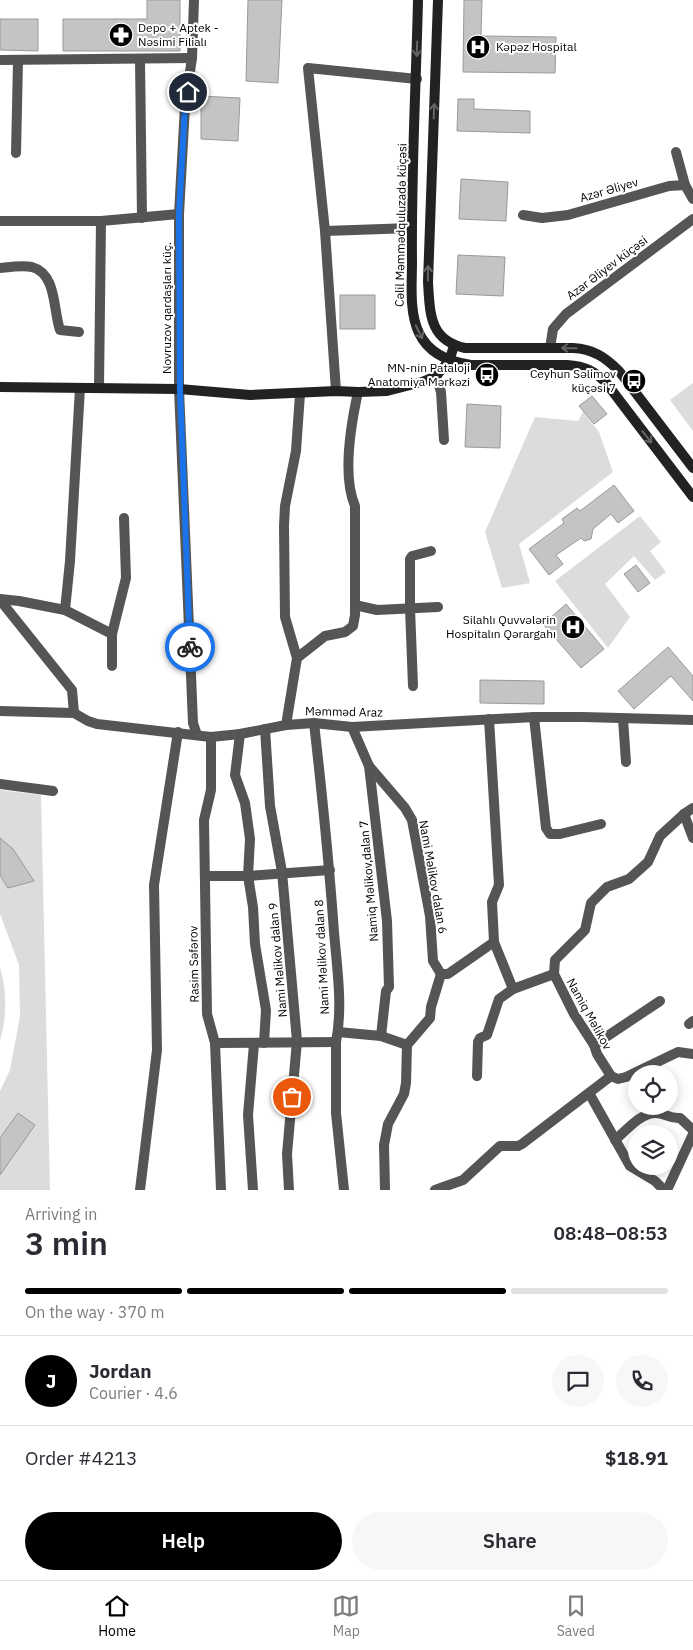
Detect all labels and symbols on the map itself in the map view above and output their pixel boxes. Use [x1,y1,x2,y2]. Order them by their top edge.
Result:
place label: Depo + Aptek - Nəsimi Filialı [138,20,218,49]
pharmacy icon: Depo + Aptek - Nəsimi Filialı [108,22,134,48]
hospital icon: Kəpəz Hospital [465,34,491,60]
place label: Kəpəz Hospital [496,39,577,54]
one-way arrow [412,40,422,56]
pin [167,71,209,113]
one-way arrow [430,103,439,119]
street label: Cəlil Məmmədquluzadə küçəsi [392,143,409,307]
street label: Azər Əliyev [578,174,640,205]
street label: Azər Əliyev küçəsi [563,232,650,303]
street label: Novruzov qardaşları küç. [159,242,174,374]
one-way arrow [423,265,433,282]
one-way arrow [415,325,425,340]
one-way arrow [562,343,578,353]
place label: MN-nin Pataloji Anatomiya Mərkəzi [368,360,470,389]
bus stop icon: MN-nin Pataloji Anatomiya Mərkəzi [474,362,500,388]
place label: Ceyhun Səlimov küçəsi 7 [530,366,616,395]
bus stop icon: Ceyhun Səlimov küçəsi 7 [621,368,647,394]
one-way arrow [641,430,652,443]
place label: Silahlı Quvvələrin Hospitalın Qərargahı [446,612,556,641]
hospital icon: Silahlı Quvvələrin Hospitalın Qərargahı [560,614,586,640]
courier [165,622,215,672]
street label: Məmməd Araz [305,703,383,720]
street label: Nami Məlikov dalan 6 [416,819,451,935]
street label: Namiq Məlikov,dalan 7 [356,820,381,942]
street label: Nami Məlikov dalan 8 [311,899,332,1015]
street label: Nami Məlikov dalan 9 [265,902,290,1018]
street label: Rasim Səfərov [185,925,202,1003]
street label: Namiq Məlikov [564,975,615,1052]
pin [271,1076,313,1118]

